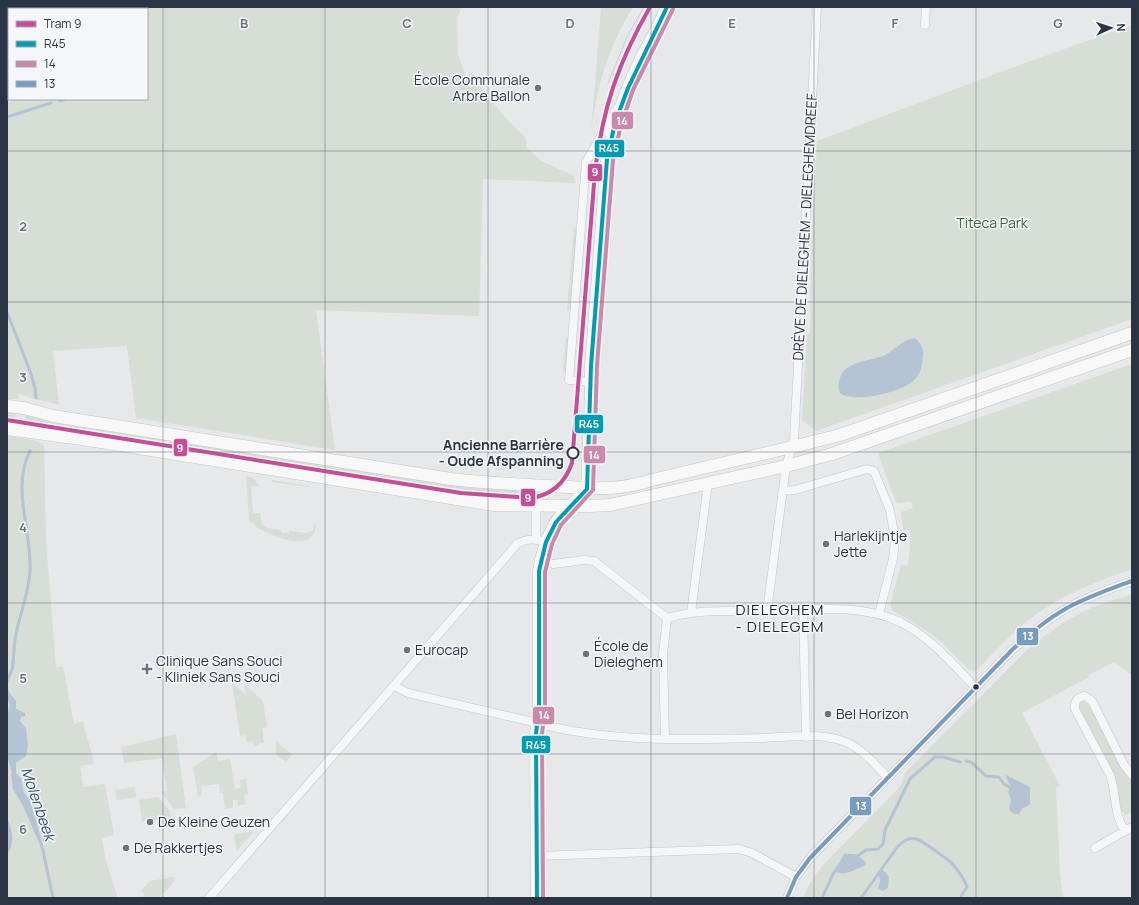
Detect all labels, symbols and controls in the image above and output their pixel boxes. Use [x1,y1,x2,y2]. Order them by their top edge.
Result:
legend [8,8,148,100]
north arrow [1091,8,1131,48]
text: B [240,14,248,32]
text: C [402,14,412,32]
text: D [565,14,575,32]
text: E [728,14,736,32]
text: F [892,14,899,32]
text: G [1053,14,1063,32]
text: Tram 9 [44,15,81,32]
text: N [1114,23,1129,32]
text: R45 [44,35,66,52]
text: 14 [44,55,56,72]
place label: École Communale Arbre Ballon [414,70,530,105]
text: 13 [44,75,55,92]
marker: École Communale Arbre Ballon [533,83,543,93]
street label: DRÈVE DE DIELEGHEM - DIELEGHEMDREEF [788,93,821,361]
line badge: 14 [611,111,634,130]
text: 14 [616,113,628,128]
line badge: R45 [594,139,625,158]
text: R45 [599,140,619,155]
line badge: 9 [587,163,603,182]
text: 9 [592,164,599,179]
park label: Titeca Park [956,213,1029,232]
text: 2 [19,217,27,235]
text: 3 [19,368,27,386]
line badge: R45 [574,414,604,434]
text: R45 [579,416,599,431]
place label: Ancienne Barrière - Oude Afspanning [439,435,564,470]
line badge: 9 [173,438,188,457]
text: 9 [177,440,184,455]
line badge: 14 [583,445,606,464]
marker: Ancienne Barrière - Oude Afspanning [566,446,580,460]
text: 14 [588,447,600,462]
line badge: 9 [520,488,536,507]
text: 9 [525,490,532,505]
text: 4 [19,518,27,536]
place label: Harlekijntje Jette [834,526,907,561]
marker: Harlekijntje Jette [821,539,831,549]
district label: DIELEGHEM - DIELEGEM [736,599,824,637]
line badge: 13 [1016,627,1039,646]
text: 13 [1022,628,1034,643]
place label: École de Dieleghem [594,636,663,671]
place label: Eurocap [415,640,468,659]
marker: Eurocap [402,645,412,655]
marker: École de Dieleghem [581,649,591,659]
place label: Clinique Sans Souci - Kliniek Sans Souci [156,651,283,686]
marker: Clinique Sans Souci - Kliniek Sans Souci [141,663,153,675]
text: 5 [19,669,27,687]
unlabelled marker [971,682,981,692]
place label: Bel Horizon [836,704,908,723]
line badge: 14 [532,706,555,725]
text: 14 [538,707,550,722]
marker: Bel Horizon [823,709,833,719]
line badge: R45 [521,735,551,754]
text: R45 [526,737,546,752]
water label: Molenbeek [16,764,62,846]
line badge: 13 [849,796,872,816]
text: 13 [855,798,867,813]
place label: De Kleine Geuzen [158,812,270,831]
marker: De Kleine Geuzen [145,817,155,827]
text: 6 [19,820,27,838]
place label: De Rakkertjes [134,838,223,857]
marker: De Rakkertjes [121,843,131,853]

